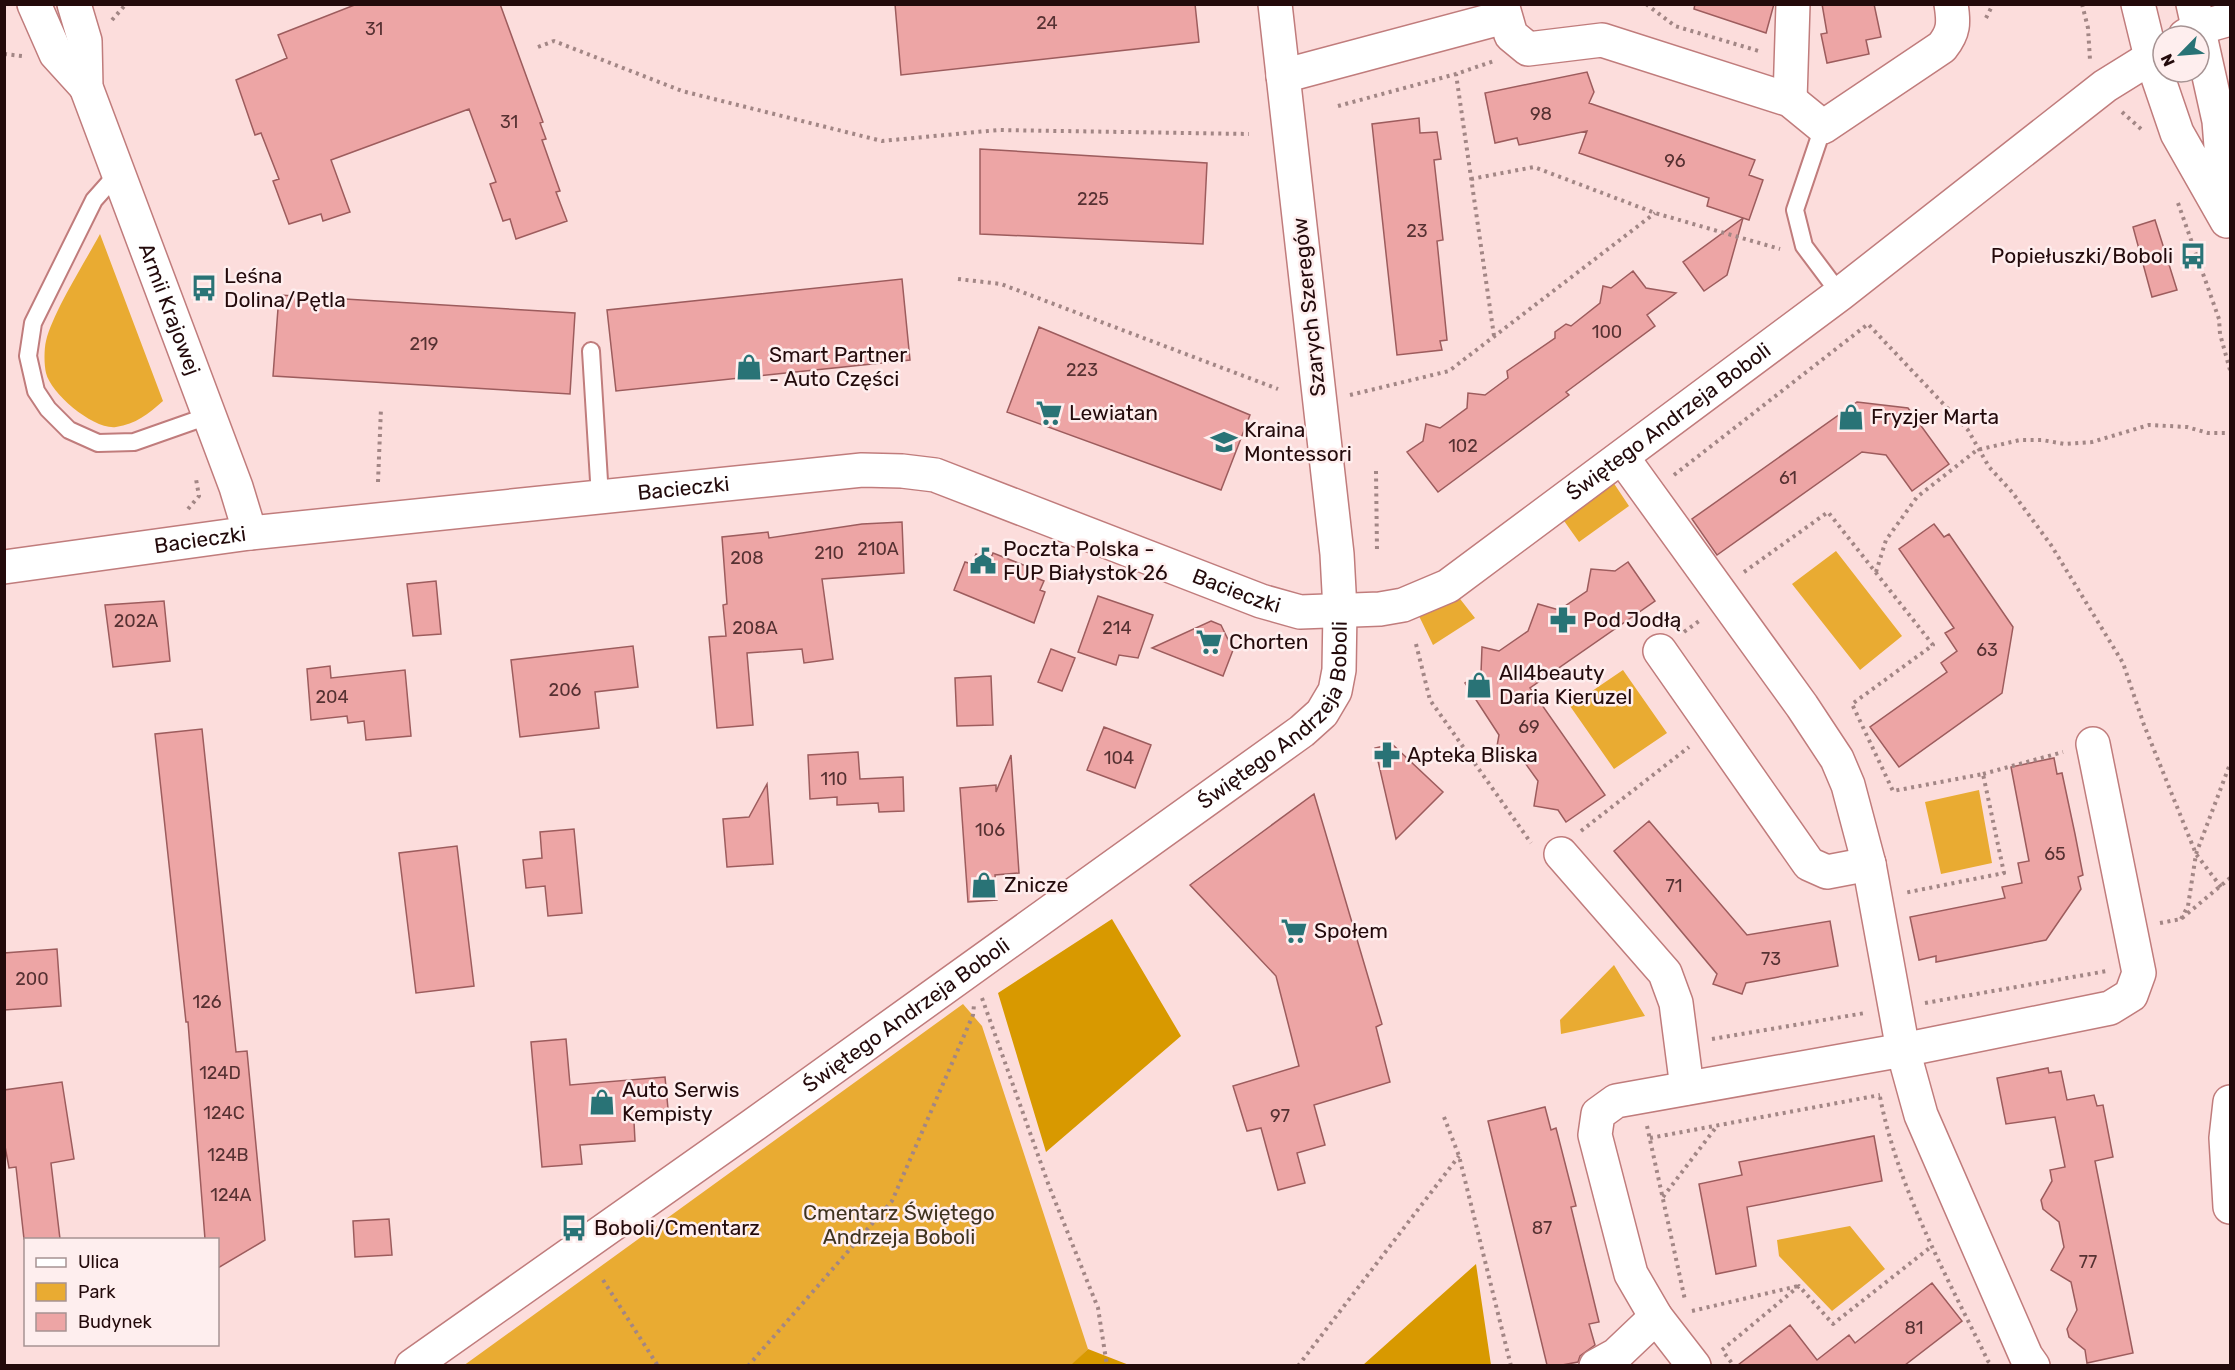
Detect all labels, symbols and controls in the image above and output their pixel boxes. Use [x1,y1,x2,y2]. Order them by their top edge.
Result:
house number: 24 [1036,12,1058,34]
house number: 31 [365,18,383,40]
north arrow [2151,24,2211,84]
text: N [2157,51,2179,69]
house number: 98 [1530,103,1552,125]
house number: 31 [500,111,518,133]
house number: 96 [1664,150,1686,172]
house number: 225 [1077,188,1109,210]
street label: Szarych Szeregów [1287,216,1330,398]
house number: 23 [1406,220,1428,242]
street label: Armii Krajowej [134,240,206,379]
bus stop icon: Popiełuszki/Boboli [2178,241,2208,271]
place label: Popiełuszki/Boboli [1991,243,2173,268]
place label: Leśna Dolina/Pętla [224,263,346,312]
bus stop icon: Leśna Dolina/Pętla [189,273,219,303]
house number: 100 [1592,321,1622,343]
house number: 219 [410,333,438,355]
street label: Świętego Andrzeja Boboli [1561,337,1775,506]
place label: Smart Partner - Auto Części [769,342,907,391]
shop icon: Smart Partner - Auto Części [734,352,764,382]
house number: 223 [1066,359,1098,381]
supermarket icon: Lewiatan [1034,398,1064,428]
place label: Lewiatan [1069,400,1158,425]
shop icon: Fryzjer Marta [1836,402,1866,432]
place label: Fryzjer Marta [1871,404,1999,429]
place label: Kraina Montessori [1244,417,1352,466]
school or university icon: Kraina Montessori [1209,427,1239,457]
house number: 102 [1448,435,1478,457]
house number: 61 [1779,467,1797,489]
street label: Bacieczki [636,471,731,505]
street label: Bacieczki [153,521,248,558]
place label: Poczta Polska - FUP Białystok 26 [1003,536,1168,585]
house number: 210A [857,538,899,560]
house number: 210 [814,542,844,564]
public building icon: Poczta Polska - FUP Białystok 26 [968,546,998,576]
house number: 208 [730,547,764,569]
street label: Bacieczki [1189,563,1284,618]
pharmacy icon: Pod Jodłą [1548,605,1578,635]
place label: Pod Jodłą [1583,607,1681,632]
house number: 202A [114,610,158,632]
house number: 208A [732,617,778,639]
house number: 214 [1102,617,1132,639]
street label: Świętego Andrzeja Boboli [1192,621,1352,814]
supermarket icon: Chorten [1194,627,1224,657]
place label: Chorten [1229,629,1309,654]
house number: 63 [1976,639,1998,661]
place label: All4beauty Daria Kieruzel [1499,660,1632,709]
shop icon: All4beauty Daria Kieruzel [1464,670,1494,700]
house number: 206 [549,679,582,701]
house number: 204 [315,686,349,708]
house number: 69 [1518,716,1540,738]
pharmacy icon: Apteka Bliska [1372,740,1402,770]
place label: Apteka Bliska [1407,742,1538,767]
house number: 104 [1104,747,1134,769]
house number: 110 [821,768,847,790]
house number: 106 [975,819,1005,841]
house number: 65 [2044,843,2066,865]
shop icon: Znicze [969,870,999,900]
place label: Znicze [1004,872,1068,897]
house number: 71 [1666,875,1682,897]
supermarket icon: Społem [1279,916,1309,946]
place label: Społem [1314,918,1388,943]
street label: Świętego Andrzeja Boboli [798,932,1014,1097]
house number: 73 [1761,948,1781,970]
house number: 200 [15,968,49,990]
house number: 126 [192,991,222,1013]
house number: 124D [199,1062,241,1084]
place label: Auto Serwis Kempisty [622,1077,739,1126]
shop icon: Auto Serwis Kempisty [587,1087,617,1117]
house number: 124C [203,1102,245,1124]
house number: 97 [1270,1105,1290,1127]
house number: 124B [207,1144,249,1166]
house number: 124A [210,1184,252,1206]
park label: Cmentarz Świętego Andrzeja Boboli [803,1200,995,1249]
bus stop icon: Boboli/Cmentarz [559,1213,589,1243]
place label: Boboli/Cmentarz [594,1215,760,1240]
house number: 87 [1532,1217,1552,1239]
legend [24,1238,219,1346]
text: Ulica [78,1251,119,1273]
house number: 77 [2079,1251,2097,1273]
text: Park [78,1281,116,1303]
text: Budynek [78,1311,152,1333]
house number: 81 [1904,1317,1924,1339]

